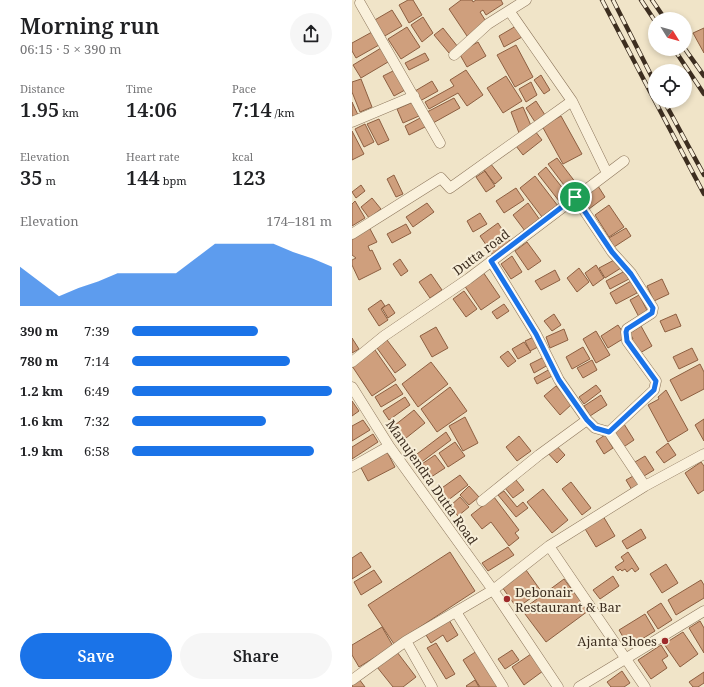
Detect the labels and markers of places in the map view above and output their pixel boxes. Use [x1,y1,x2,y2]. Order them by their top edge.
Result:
pin [558,180,592,214]
place label: Debonair Restaurant & Bar [515,583,621,616]
marker: Debonair Restaurant & Bar [502,594,512,604]
place label: Ajanta Shoes [577,632,657,650]
marker: Ajanta Shoes [660,636,670,646]

